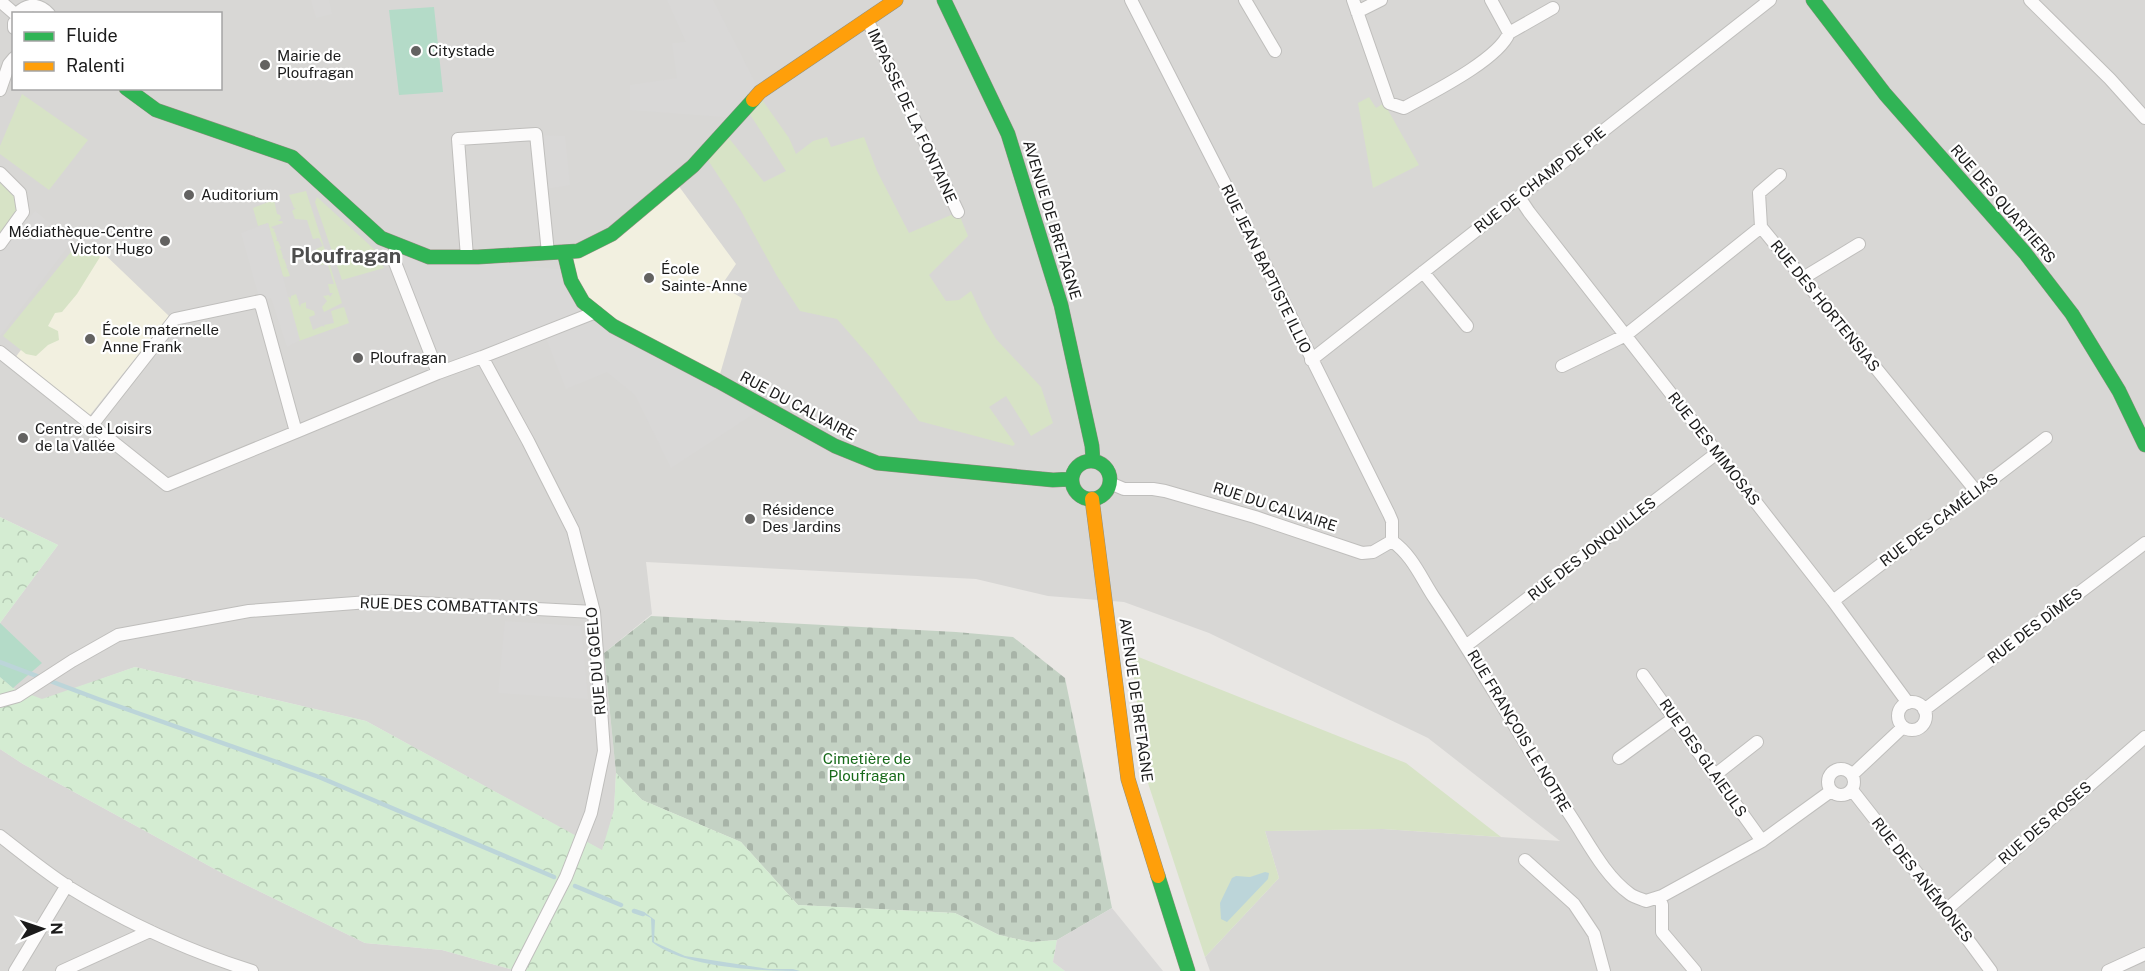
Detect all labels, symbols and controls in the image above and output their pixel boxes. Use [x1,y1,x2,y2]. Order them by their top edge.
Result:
legend [12,12,222,90]
text: Fluide [66,25,118,46]
street label: IMPASSE DE LA FONTAINE [864,26,960,206]
place label: Citystade [428,42,495,59]
marker: Citystade [409,44,423,58]
place label: Mairie de Ploufragan [277,47,354,81]
text: Ralenti [66,55,125,76]
marker: Mairie de Ploufragan [258,58,272,72]
street label: RUE DE CHAMP DE PIE [1471,123,1609,236]
street label: AVENUE DE BRETAGNE [1020,138,1085,302]
street label: RUE DES QUARTIERS [1947,141,2059,266]
street label: RUE JEAN BAPTISTE ILLIO [1218,182,1315,356]
place label: Auditorium [201,186,278,203]
marker: Auditorium [182,188,196,202]
place label: Médiathèque-Centre Victor Hugo [8,223,153,257]
marker: Médiathèque-Centre Victor Hugo [158,234,172,248]
street label: RUE DES HORTENSIAS [1767,237,1883,375]
district label: Ploufragan [291,243,401,268]
place label: École Sainte-Anne [661,260,747,294]
marker: École Sainte-Anne [642,271,656,285]
place label: École maternelle Anne Frank [102,321,219,355]
marker: École maternelle Anne Frank [83,332,97,346]
place label: Ploufragan [370,349,447,366]
marker: Ploufragan [351,351,365,365]
street label: RUE DU CALVAIRE [737,368,859,443]
street label: RUE DES MIMOSAS [1665,389,1764,509]
place label: Centre de Loisirs de la Vallée [35,420,152,454]
marker: Centre de Loisirs de la Vallée [16,431,30,445]
street label: RUE DES CAMÉLIAS [1876,470,2001,570]
street label: RUE DU CALVAIRE [1211,478,1339,535]
street label: RUE DES JONQUILLES [1524,493,1659,604]
place label: Résidence Des Jardins [762,501,841,535]
marker: Résidence Des Jardins [743,512,757,526]
street label: RUE DES DÎMES [1984,584,2085,667]
street label: RUE DES COMBATTANTS [360,594,539,617]
street label: RUE DU GOELO [582,606,609,716]
street label: AVENUE DE BRETAGNE [1117,617,1156,783]
street label: RUE FRANÇOIS LE NOTRE [1464,647,1575,815]
street label: RUE DES GLAIEULS [1656,695,1751,820]
park label: Cimetière de Ploufragan [823,750,911,784]
street label: RUE DES ROSES [1995,778,2094,867]
street label: RUE DES ANÉMONES [1869,814,1976,945]
north arrow [12,899,72,959]
text: N [47,922,66,935]

